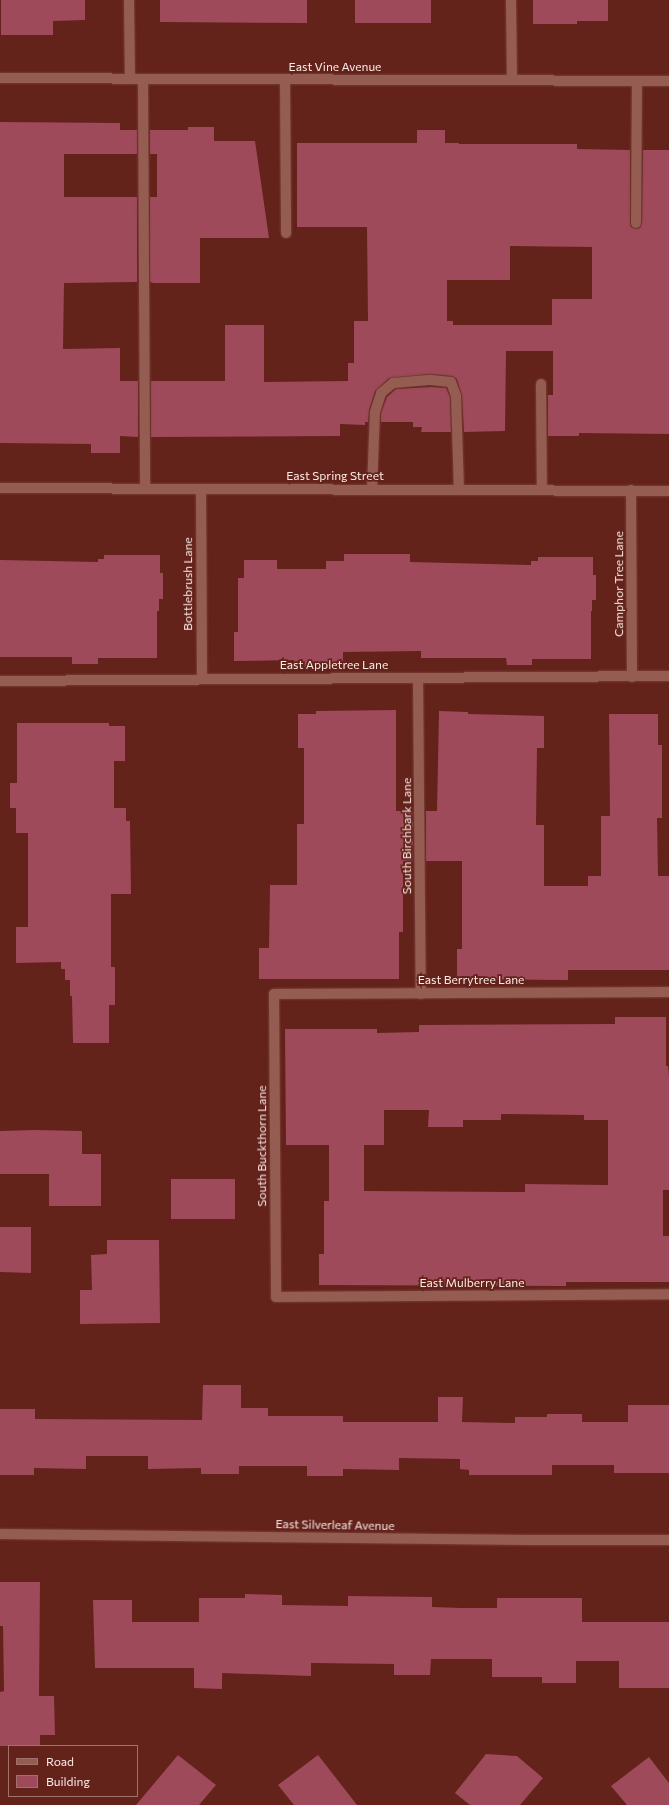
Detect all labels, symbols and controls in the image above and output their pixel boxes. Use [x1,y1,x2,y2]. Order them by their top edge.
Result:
street label: East Vine Avenue [289,60,381,74]
street label: East Spring Street [286,469,384,483]
street label: Camphor Tree Lane [612,531,626,637]
street label: Bottlebrush Lane [181,537,195,631]
street label: East Appletree Lane [280,658,388,672]
street label: South Birchbark Lane [400,778,414,894]
street label: East Berrytree Lane [418,973,524,987]
street label: South Buckthorn Lane [255,1085,269,1207]
street label: East Mulberry Lane [419,1276,525,1290]
street label: East Silverleaf Avenue [275,1517,395,1533]
legend [8,1745,138,1797]
text: Road [46,1754,74,1768]
text: Building [46,1774,90,1788]

